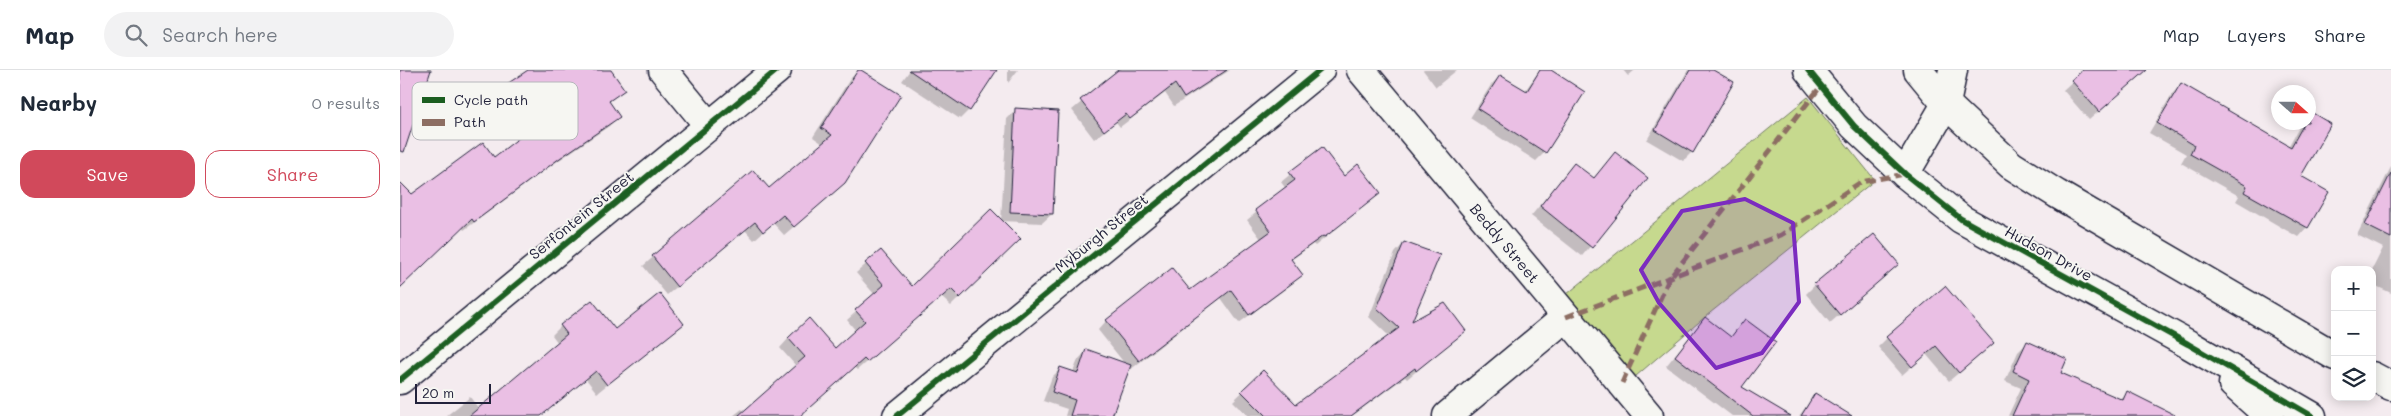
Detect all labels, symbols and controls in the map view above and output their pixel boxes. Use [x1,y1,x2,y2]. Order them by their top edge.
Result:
search box [104,12,454,57]
text: Map [25,19,74,50]
icon: search [122,21,150,49]
text: Search here [162,22,278,47]
text: Map [2163,23,2199,47]
text: Layers [2227,23,2286,47]
text: Share [2314,23,2366,47]
legend [412,82,578,140]
north arrow [2271,85,2316,130]
text: Nearby [20,89,97,116]
text: Cycle path [454,90,528,109]
text: 0 results [312,92,380,113]
text: Path [454,112,485,131]
button: Save [20,150,195,198]
button: Share [205,150,380,198]
street label: Serfontein Street [524,166,638,264]
street label: Myburgh Street [1050,189,1152,277]
street label: Beddy Street [1466,199,1544,287]
street label: Hudson Drive [2002,221,2096,285]
map controls [2331,266,2376,401]
button: + [2331,266,2376,311]
button: − [2331,311,2376,356]
button: layers [2331,356,2376,401]
scale bar [415,381,491,404]
text: 20 m [422,383,454,402]

